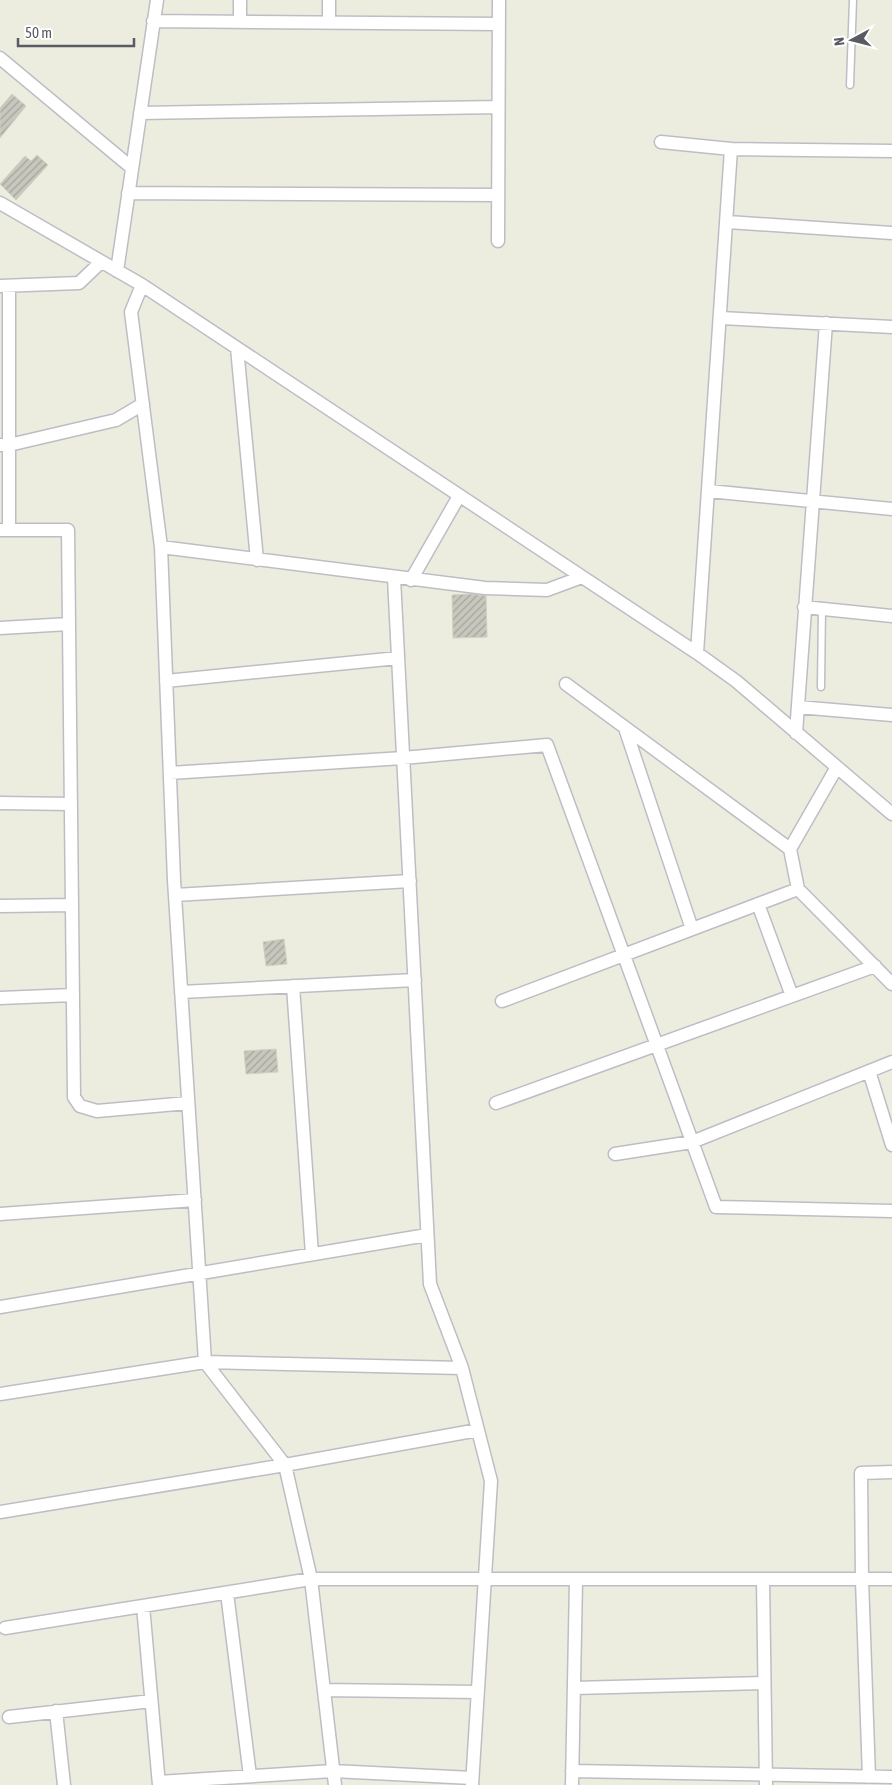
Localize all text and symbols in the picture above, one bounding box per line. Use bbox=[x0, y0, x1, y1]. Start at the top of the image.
scale bar bbox=[18, 15, 134, 47]
north arrow bbox=[827, 15, 877, 65]
text: 50 m bbox=[25, 24, 52, 41]
text: N bbox=[831, 37, 848, 47]

